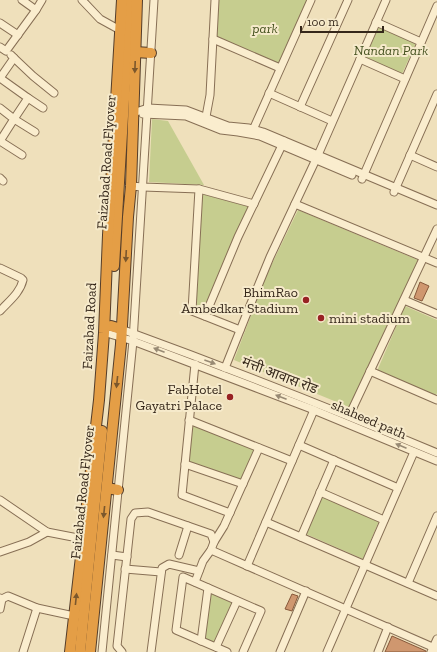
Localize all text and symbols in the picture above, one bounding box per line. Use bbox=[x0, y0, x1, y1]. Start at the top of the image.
scale bar bbox=[301, 8, 383, 34]
text: 100 m bbox=[307, 15, 339, 29]
park label: park bbox=[251, 20, 278, 37]
park label: Nandan Park bbox=[354, 42, 428, 59]
one-way arrow bbox=[131, 61, 138, 73]
street label: Faizabad Road Flyover bbox=[93, 94, 120, 230]
one-way arrow bbox=[122, 250, 129, 262]
street label: Faizabad Road bbox=[79, 282, 100, 370]
place label: BhimRao Ambedkar Stadium bbox=[181, 284, 298, 317]
marker: BhimRao Ambedkar Stadium bbox=[301, 295, 311, 305]
place label: mini stadium bbox=[329, 310, 410, 327]
marker: mini stadium bbox=[316, 313, 326, 323]
one-way arrow bbox=[153, 347, 165, 353]
street label: मंत्ती आवास रोड bbox=[239, 353, 321, 398]
one-way arrow bbox=[205, 360, 217, 366]
one-way arrow bbox=[114, 376, 120, 388]
place label: FabHotel Gayatri Palace bbox=[136, 381, 222, 414]
marker: FabHotel Gayatri Palace bbox=[225, 392, 235, 402]
one-way arrow bbox=[274, 394, 286, 400]
street label: shaheed path bbox=[329, 396, 409, 443]
street label: Faizabad Road Flyover bbox=[67, 424, 98, 560]
one-way arrow bbox=[395, 443, 407, 450]
one-way arrow bbox=[101, 506, 108, 518]
one-way arrow bbox=[73, 593, 79, 605]

